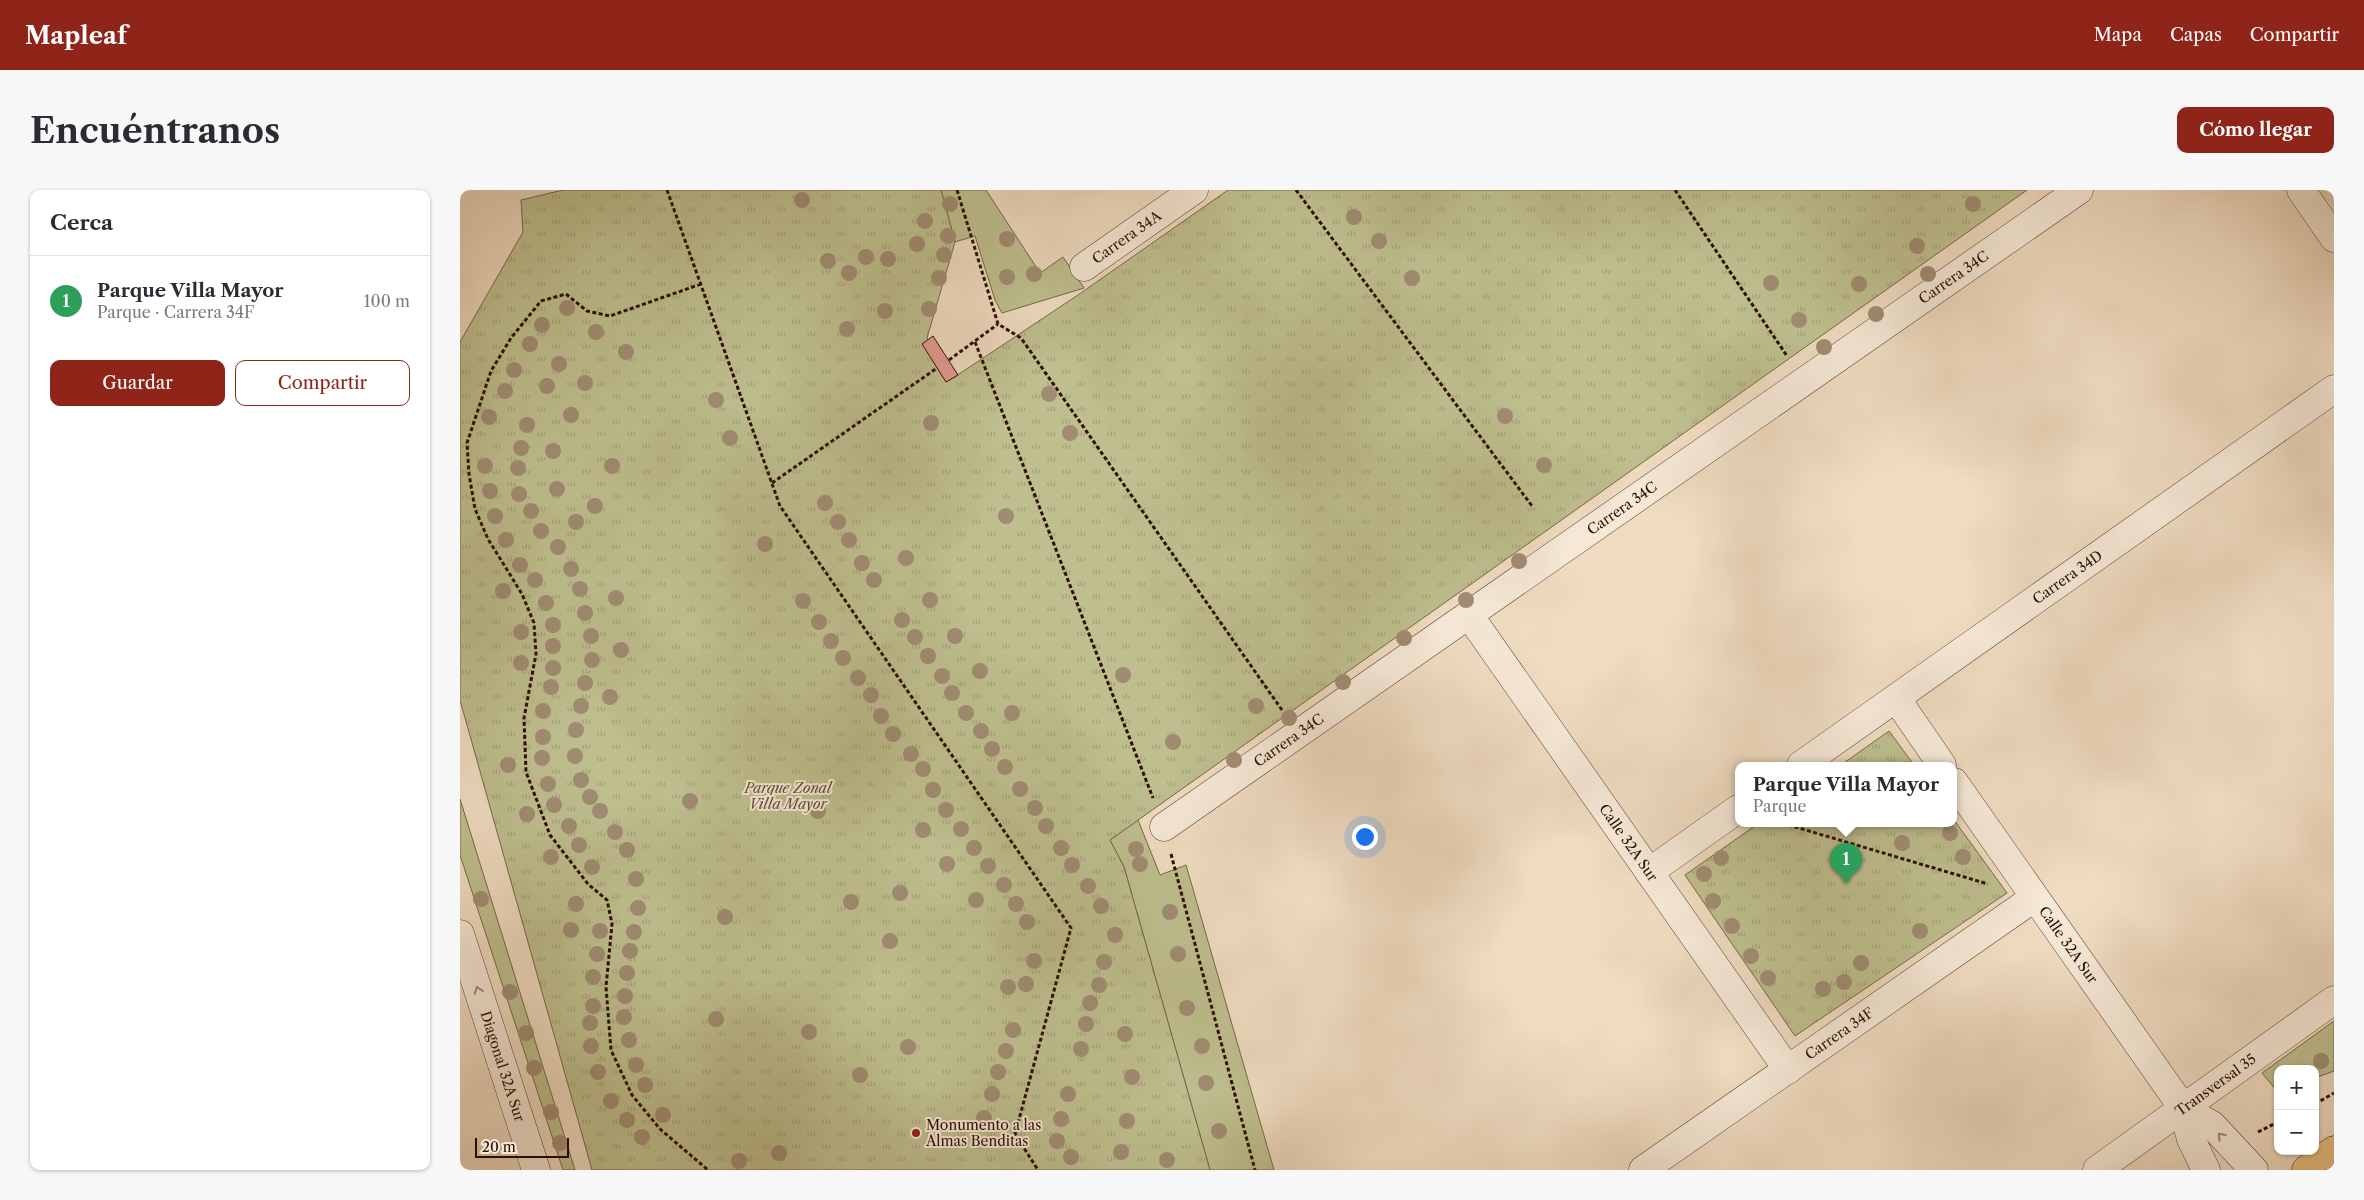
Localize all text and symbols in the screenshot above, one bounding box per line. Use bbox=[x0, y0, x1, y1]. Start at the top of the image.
text: Mapleaf bbox=[25, 21, 127, 50]
text: Mapa bbox=[2094, 24, 2142, 46]
text: Capas bbox=[2170, 24, 2222, 46]
text: Compartir bbox=[2250, 24, 2339, 46]
button: Cómo llegar bbox=[2177, 107, 2334, 153]
text: Encuéntranos bbox=[30, 109, 280, 152]
street label: Carrera 34A bbox=[1088, 206, 1165, 268]
text: Cerca bbox=[50, 210, 113, 235]
street label: Carrera 34C bbox=[1915, 247, 1992, 308]
text: Parque Villa Mayor bbox=[97, 279, 284, 302]
text: 1 bbox=[62, 291, 70, 311]
text: 100 m bbox=[364, 291, 410, 311]
text: Parque · Carrera 34F bbox=[97, 302, 254, 322]
button: Guardar bbox=[50, 360, 225, 406]
button: Compartir bbox=[235, 360, 410, 406]
street label: Carrera 34C bbox=[1584, 478, 1660, 539]
street label: Carrera 34D bbox=[2029, 546, 2106, 608]
street label: Carrera 34C bbox=[1250, 710, 1327, 771]
popup bbox=[1735, 762, 1957, 827]
text: Parque Villa Mayor bbox=[1753, 773, 1939, 796]
park label: Parque Zonal Villa Mayor bbox=[744, 779, 833, 813]
text: Parque bbox=[1753, 796, 1806, 816]
street label: Calle 32A Sur bbox=[1595, 800, 1662, 885]
your location bbox=[1352, 824, 1378, 850]
pin: 1 bbox=[1830, 843, 1862, 884]
street label: Calle 32A Sur bbox=[2035, 903, 2102, 987]
one-way arrow bbox=[474, 987, 484, 995]
street label: Carrera 34F bbox=[1801, 1003, 1877, 1064]
street label: Diagonal 32A Sur bbox=[476, 1009, 529, 1124]
street label: Transversal 35 bbox=[2172, 1050, 2260, 1120]
map controls bbox=[2274, 1065, 2319, 1155]
button: + bbox=[2274, 1065, 2319, 1110]
button: − bbox=[2274, 1110, 2319, 1155]
place label: Monumento a las Almas Benditas bbox=[925, 1116, 1041, 1150]
marker: Monumento a las Almas Benditas bbox=[910, 1127, 922, 1139]
one-way arrow bbox=[2218, 1132, 2227, 1141]
scale bar bbox=[475, 1135, 569, 1158]
text: 20 m bbox=[482, 1138, 516, 1156]

